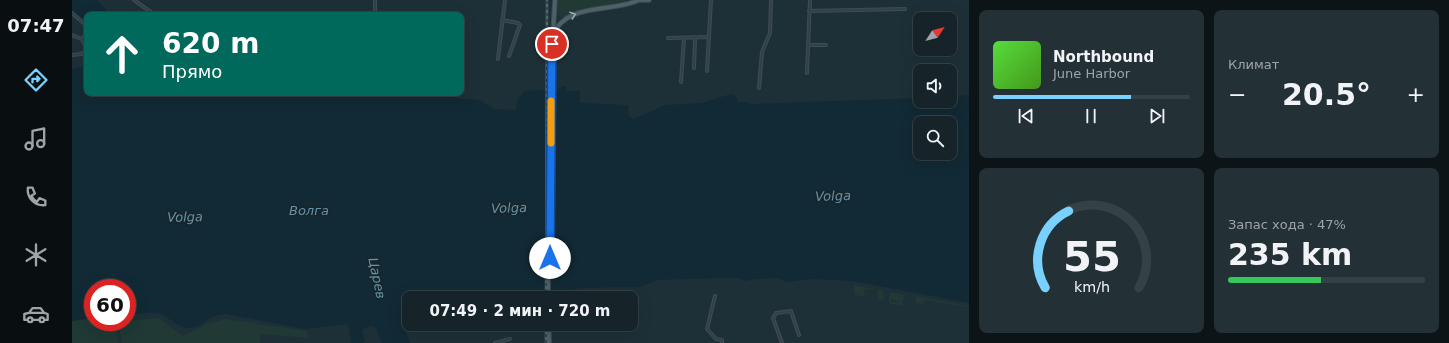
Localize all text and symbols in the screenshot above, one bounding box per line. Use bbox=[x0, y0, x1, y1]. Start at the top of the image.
one-way arrow bbox=[570, 11, 577, 20]
north arrow bbox=[913, 12, 957, 56]
map controls bbox=[913, 12, 957, 160]
text: 07:47 bbox=[7, 15, 65, 36]
text: 620 m bbox=[162, 27, 259, 60]
pin bbox=[535, 27, 569, 61]
icon: ahead bbox=[96, 28, 148, 80]
icon: arrive bbox=[541, 33, 563, 55]
text: Northbound bbox=[1053, 48, 1154, 66]
text: Климат bbox=[1228, 57, 1279, 72]
text: Прямо bbox=[162, 61, 222, 82]
button: sound bbox=[913, 64, 957, 108]
icon: directions bbox=[22, 66, 50, 94]
text: June Harbor bbox=[1053, 66, 1130, 81]
text: 20.5° bbox=[1282, 77, 1371, 112]
text: − bbox=[1228, 82, 1246, 107]
text: + bbox=[1407, 82, 1425, 107]
icon: previous bbox=[1015, 105, 1037, 127]
icon: pause bbox=[1080, 105, 1102, 127]
icon: next bbox=[1146, 105, 1168, 127]
button: search bbox=[913, 116, 957, 160]
icon: music bbox=[22, 125, 50, 153]
icon: phone bbox=[22, 183, 50, 211]
water label: Volga bbox=[815, 188, 851, 204]
water label: Volga bbox=[491, 200, 527, 216]
water label: Волга bbox=[289, 203, 329, 218]
water label: Volga bbox=[167, 209, 203, 225]
text: Запас хода · 47% bbox=[1228, 217, 1346, 232]
text: 55 bbox=[1063, 232, 1120, 281]
position arrow bbox=[529, 237, 571, 279]
text: 235 km bbox=[1228, 237, 1352, 272]
icon: climate bbox=[22, 241, 50, 269]
water label: Царев bbox=[365, 256, 389, 300]
speed limit sign: 60 bbox=[84, 279, 136, 331]
text: km/h bbox=[1073, 279, 1110, 295]
icon: car bbox=[22, 300, 50, 328]
text: 07:49 · 2 мин · 720 m bbox=[430, 302, 611, 320]

